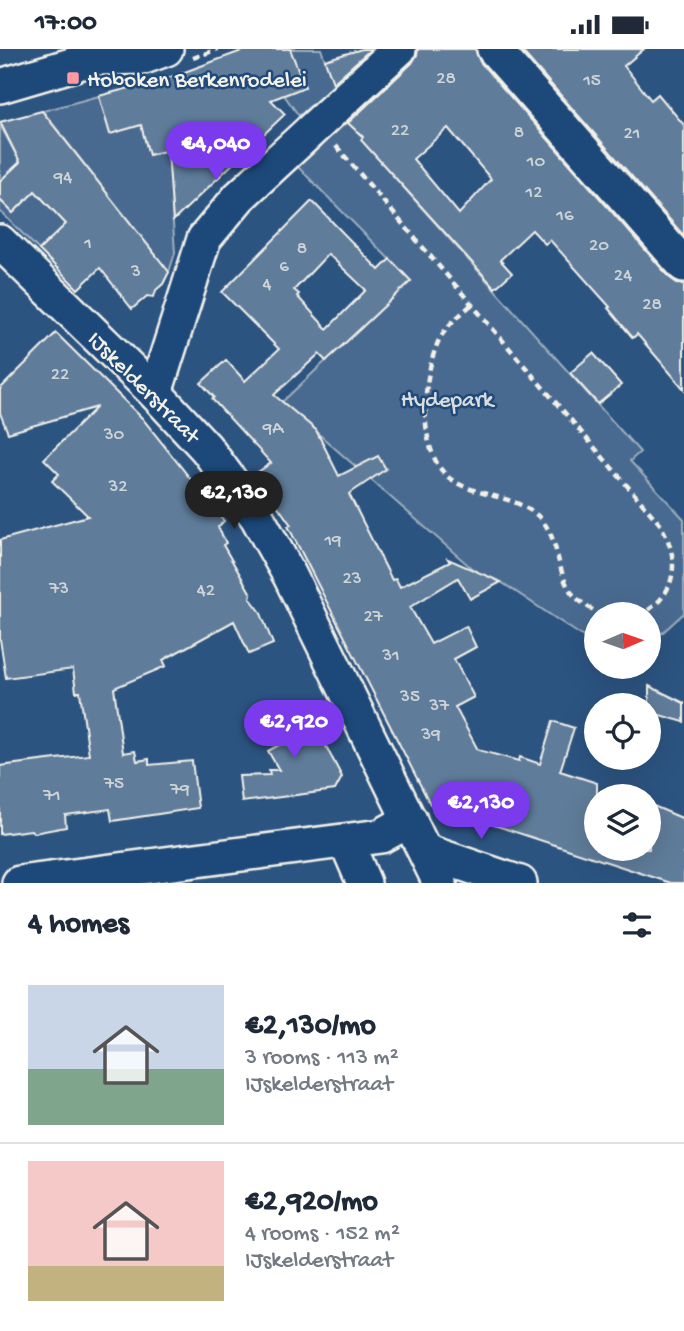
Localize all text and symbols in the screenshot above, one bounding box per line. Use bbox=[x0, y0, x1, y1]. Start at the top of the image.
text: 17:00 bbox=[35, 9, 97, 40]
place label: Hoboken Berkenrodelei bbox=[87, 68, 307, 95]
house number: 28 bbox=[436, 68, 456, 91]
marker: Hoboken Berkenrodelei bbox=[65, 70, 81, 86]
house number: 15 bbox=[582, 70, 601, 93]
house number: 22 bbox=[391, 120, 409, 143]
house number: 8 bbox=[514, 122, 524, 145]
pin: €4,040 bbox=[159, 123, 273, 182]
house number: 21 bbox=[624, 123, 641, 146]
text: €4,040 bbox=[182, 131, 250, 158]
house number: 10 bbox=[526, 151, 545, 174]
house number: 94 bbox=[53, 167, 72, 190]
house number: 12 bbox=[525, 182, 543, 205]
house number: 16 bbox=[555, 205, 574, 228]
house number: 1 bbox=[83, 233, 92, 256]
house number: 20 bbox=[589, 235, 609, 258]
house number: 8 bbox=[297, 238, 307, 261]
house number: 6 bbox=[279, 256, 289, 279]
house number: 3 bbox=[130, 261, 141, 284]
house number: 24 bbox=[614, 265, 632, 288]
house number: 4 bbox=[263, 274, 272, 297]
house number: 28 bbox=[642, 294, 662, 317]
street label: IJskelderstraat bbox=[81, 327, 205, 451]
house number: 22 bbox=[51, 364, 69, 387]
park label: Hydepark bbox=[401, 388, 496, 415]
house number: 9A bbox=[262, 418, 285, 441]
house number: 30 bbox=[103, 424, 125, 447]
pin: €2,130 bbox=[177, 471, 291, 531]
house number: 32 bbox=[107, 476, 128, 499]
text: €2,130 bbox=[201, 480, 267, 507]
house number: 19 bbox=[323, 530, 342, 553]
house number: 23 bbox=[342, 568, 362, 591]
house number: 73 bbox=[48, 578, 69, 601]
house number: 42 bbox=[197, 580, 215, 603]
north arrow bbox=[584, 602, 662, 679]
map controls bbox=[584, 602, 661, 861]
house number: 27 bbox=[363, 606, 384, 629]
house number: 31 bbox=[381, 645, 400, 668]
house number: 35 bbox=[399, 686, 420, 709]
button: locate bbox=[584, 693, 661, 770]
house number: 37 bbox=[428, 695, 450, 718]
pin: €2,920 bbox=[237, 701, 351, 760]
text: €2,920 bbox=[260, 709, 328, 736]
house number: 39 bbox=[420, 724, 441, 747]
house number: 75 bbox=[103, 773, 124, 796]
house number: 79 bbox=[169, 779, 190, 802]
pin: €2,130 bbox=[424, 781, 538, 841]
button: layers bbox=[584, 784, 661, 861]
house number: 71 bbox=[42, 785, 61, 808]
text: €2,130 bbox=[448, 790, 514, 817]
icon: filters bbox=[618, 906, 656, 944]
text: 4 homes bbox=[28, 908, 129, 943]
text: €2,130/mo bbox=[245, 1010, 376, 1045]
icon: home bbox=[84, 1013, 168, 1097]
text: 3 rooms · 113 m² bbox=[245, 1045, 399, 1072]
text: IJskelderstraat bbox=[245, 1072, 393, 1099]
text: €2,920/mo bbox=[245, 1186, 378, 1221]
icon: home bbox=[84, 1189, 168, 1273]
text: 4 rooms · 152 m² bbox=[245, 1221, 400, 1248]
text: IJskelderstraat bbox=[245, 1248, 393, 1275]

